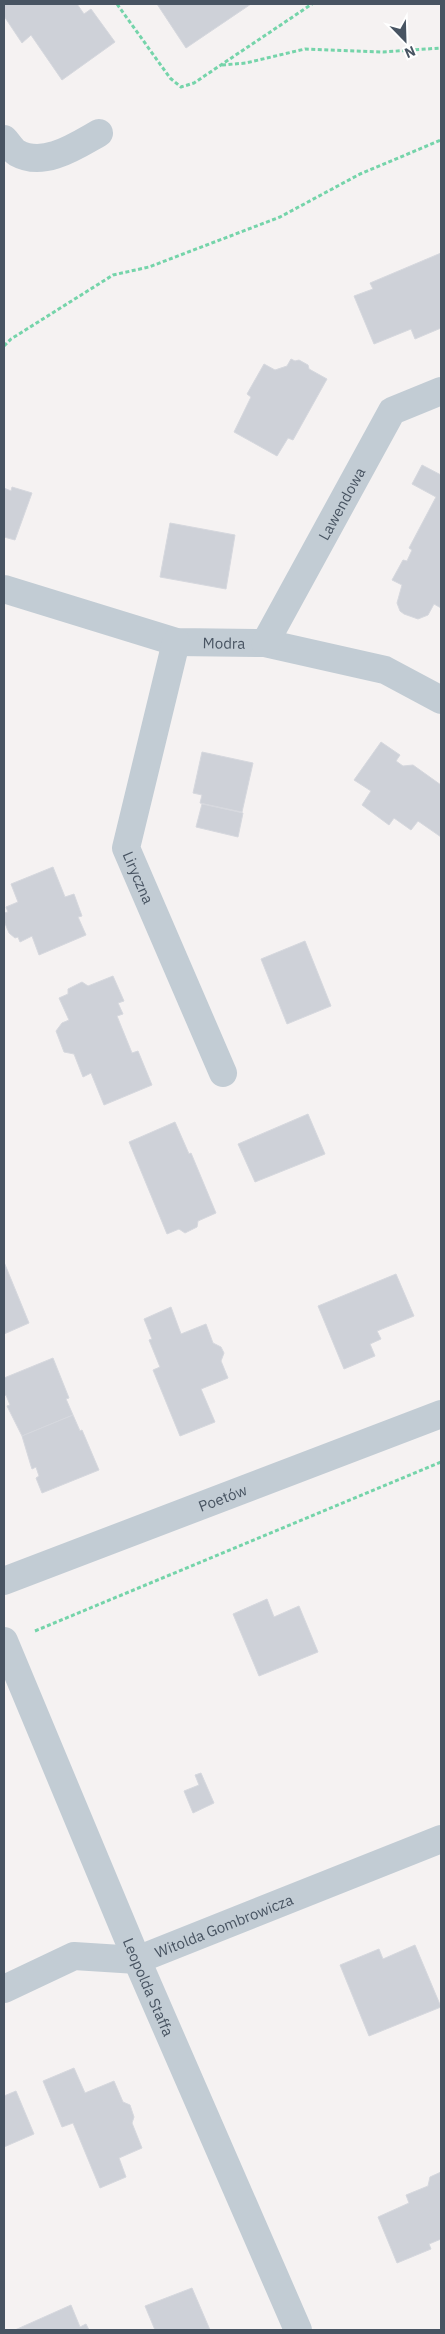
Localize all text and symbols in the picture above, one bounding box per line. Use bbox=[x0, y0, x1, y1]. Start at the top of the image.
north arrow bbox=[380, 15, 430, 65]
text: N bbox=[402, 42, 418, 62]
street label: Lawendowa bbox=[314, 464, 369, 543]
street label: Modra bbox=[203, 633, 246, 652]
street label: Liryczna bbox=[119, 848, 158, 907]
street label: Poetów bbox=[196, 1479, 250, 1515]
street label: Witolda Gombrowicza bbox=[152, 1889, 296, 1962]
street label: Leopolda Staffa bbox=[119, 1935, 178, 2039]

